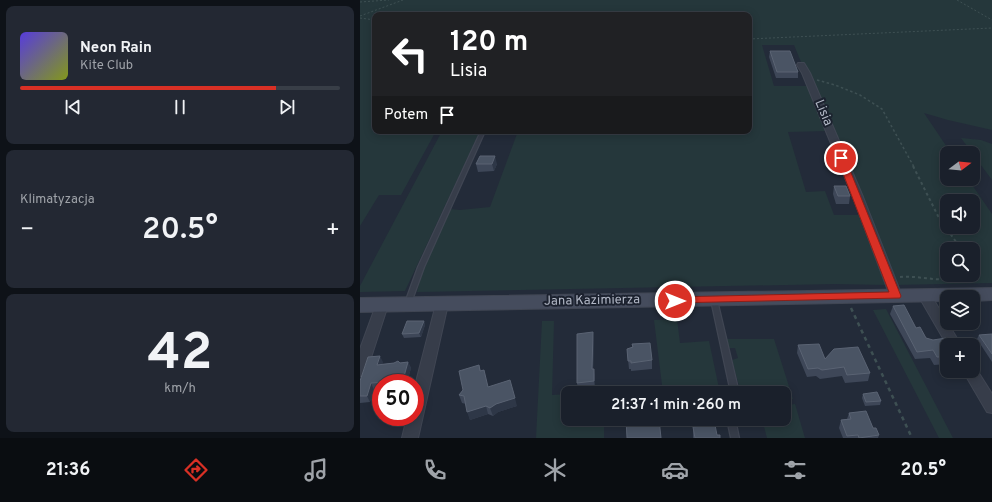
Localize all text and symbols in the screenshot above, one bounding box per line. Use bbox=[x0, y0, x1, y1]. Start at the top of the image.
text: 120 m bbox=[450, 25, 528, 61]
icon: left bbox=[384, 28, 436, 80]
text: Neon Rain bbox=[80, 39, 152, 58]
text: Kite Club bbox=[80, 58, 133, 74]
text: Lisia bbox=[450, 60, 487, 83]
icon: previous bbox=[62, 96, 84, 118]
icon: pause bbox=[169, 96, 191, 118]
icon: next bbox=[276, 96, 298, 118]
street label: Lisia bbox=[810, 98, 836, 128]
icon: arrive bbox=[436, 104, 458, 126]
text: Potem bbox=[384, 106, 428, 125]
pin bbox=[824, 141, 858, 175]
north arrow bbox=[940, 146, 980, 186]
map controls bbox=[940, 146, 980, 378]
icon: arrive bbox=[830, 147, 852, 169]
text: Klimatyzacja bbox=[20, 192, 95, 208]
button: sound bbox=[940, 194, 980, 234]
text: 20.5° bbox=[142, 212, 218, 249]
text: − bbox=[20, 217, 34, 244]
text: + bbox=[326, 217, 340, 244]
button: search bbox=[940, 242, 980, 282]
position arrow bbox=[654, 280, 696, 322]
button: layers bbox=[940, 290, 980, 330]
street label: Jana Kazimierza bbox=[544, 292, 640, 310]
text: 42 bbox=[147, 322, 213, 388]
button: + bbox=[940, 338, 980, 378]
speed limit sign: 50 bbox=[372, 374, 424, 426]
text: km/h bbox=[164, 381, 196, 397]
text: 21:37 · 1 min · 260 m bbox=[611, 396, 741, 415]
icon: directions bbox=[182, 456, 210, 484]
icon: music bbox=[302, 456, 330, 484]
icon: phone bbox=[421, 456, 449, 484]
icon: climate bbox=[541, 456, 569, 484]
icon: car bbox=[661, 456, 689, 484]
icon: filters bbox=[781, 456, 809, 484]
text: 21:36 bbox=[46, 459, 90, 482]
text: 20.5° bbox=[900, 459, 946, 482]

